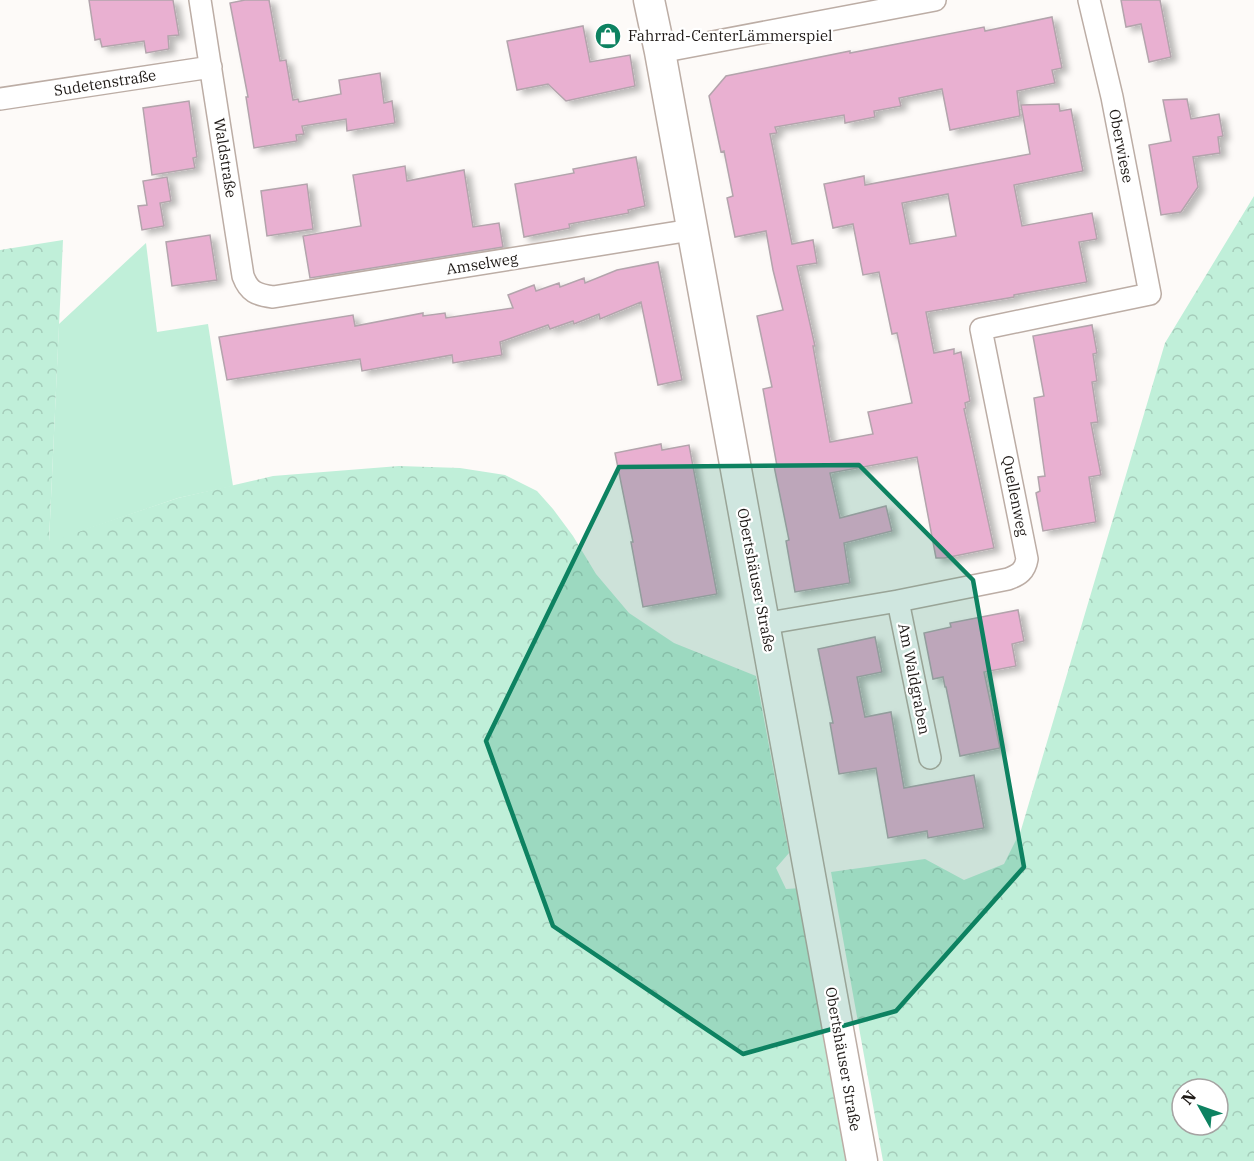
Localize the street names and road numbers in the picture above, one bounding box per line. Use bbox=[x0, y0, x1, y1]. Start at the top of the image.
street label: Sudetenstraße bbox=[52, 65, 157, 100]
street label: Oberwiese bbox=[1105, 107, 1138, 184]
street label: Waldstraße bbox=[210, 117, 241, 199]
street label: Amselweg bbox=[445, 248, 519, 279]
street label: Quellenweg bbox=[998, 454, 1033, 538]
street label: Obertshäuser Straße bbox=[733, 506, 780, 653]
street label: Am Waldgraben bbox=[894, 622, 935, 737]
street label: Obertshäuser Straße bbox=[821, 985, 866, 1133]

